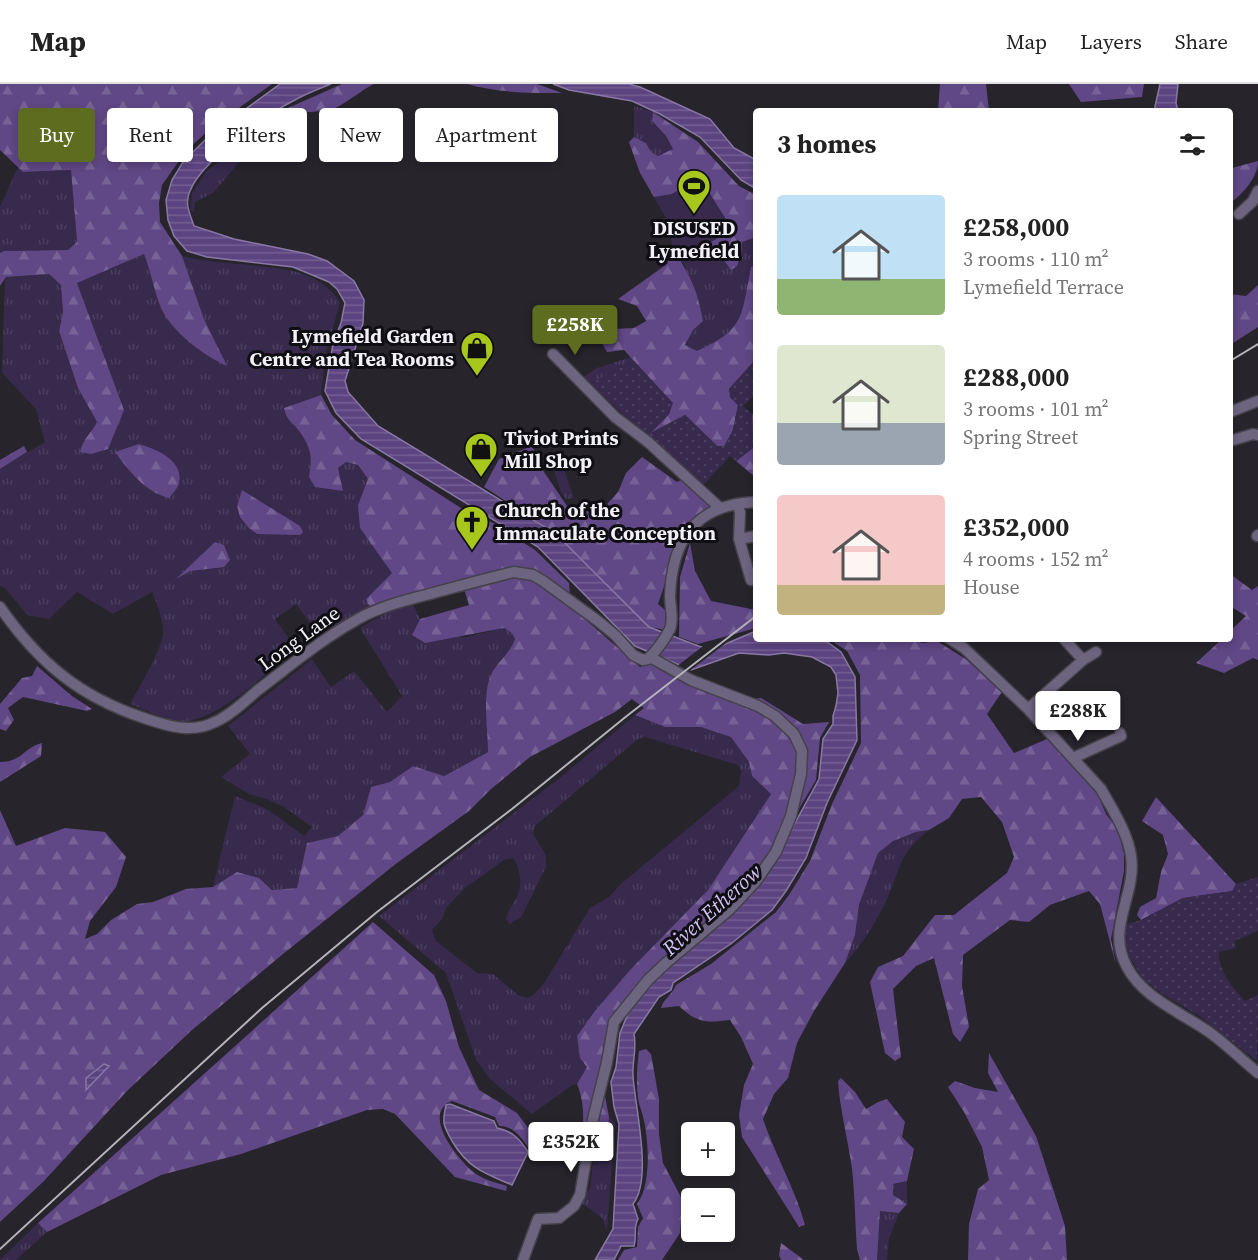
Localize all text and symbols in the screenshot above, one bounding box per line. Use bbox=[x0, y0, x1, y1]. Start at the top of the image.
text: Map bbox=[30, 22, 86, 60]
text: Map bbox=[1006, 27, 1047, 56]
text: Layers bbox=[1080, 27, 1142, 56]
text: Share bbox=[1175, 27, 1228, 56]
chip: Buy bbox=[18, 108, 95, 162]
chip: Rent bbox=[107, 108, 193, 162]
chip: Filters bbox=[205, 108, 307, 162]
chip: New bbox=[319, 108, 403, 162]
chip: Apartment bbox=[415, 108, 558, 162]
text: 3 homes bbox=[777, 126, 876, 162]
icon: filters bbox=[1176, 128, 1209, 161]
sports icon: DISUSED Lymefield bbox=[676, 168, 712, 215]
text: £258,000 bbox=[963, 209, 1069, 245]
place label: DISUSED Lymefield bbox=[649, 214, 740, 265]
icon: home bbox=[825, 219, 897, 291]
text: 3 rooms · 110 m² bbox=[963, 245, 1109, 273]
text: Lymefield Terrace bbox=[963, 273, 1124, 301]
pin: £258K bbox=[533, 305, 617, 356]
text: £258K bbox=[546, 310, 604, 338]
place label: Lymefield Garden Centre and Tea Rooms bbox=[249, 322, 454, 373]
shop icon: Lymefield Garden Centre and Tea Rooms bbox=[459, 330, 495, 377]
text: £288,000 bbox=[963, 359, 1069, 395]
icon: home bbox=[825, 369, 897, 441]
text: 3 rooms · 101 m² bbox=[963, 395, 1109, 423]
text: Spring Street bbox=[963, 423, 1078, 451]
place label: Tiviot Prints Mill Shop bbox=[504, 424, 619, 475]
shop icon: Tiviot Prints Mill Shop bbox=[463, 431, 499, 478]
place label: Church of the Immaculate Conception bbox=[495, 496, 716, 547]
church icon: Church of the Immaculate Conception bbox=[454, 504, 490, 551]
text: £352,000 bbox=[963, 509, 1069, 545]
icon: home bbox=[825, 519, 897, 591]
text: 4 rooms · 152 m² bbox=[963, 545, 1109, 573]
text: House bbox=[963, 573, 1020, 601]
street label: Long Lane bbox=[253, 599, 345, 677]
pin: £288K bbox=[1036, 691, 1120, 742]
text: £288K bbox=[1049, 696, 1107, 724]
water label: River Etherow bbox=[655, 857, 768, 963]
pin: £352K bbox=[529, 1122, 613, 1173]
map controls bbox=[681, 1122, 735, 1242]
button: + bbox=[681, 1122, 735, 1176]
text: £352K bbox=[542, 1127, 600, 1155]
button: − bbox=[681, 1188, 735, 1242]

